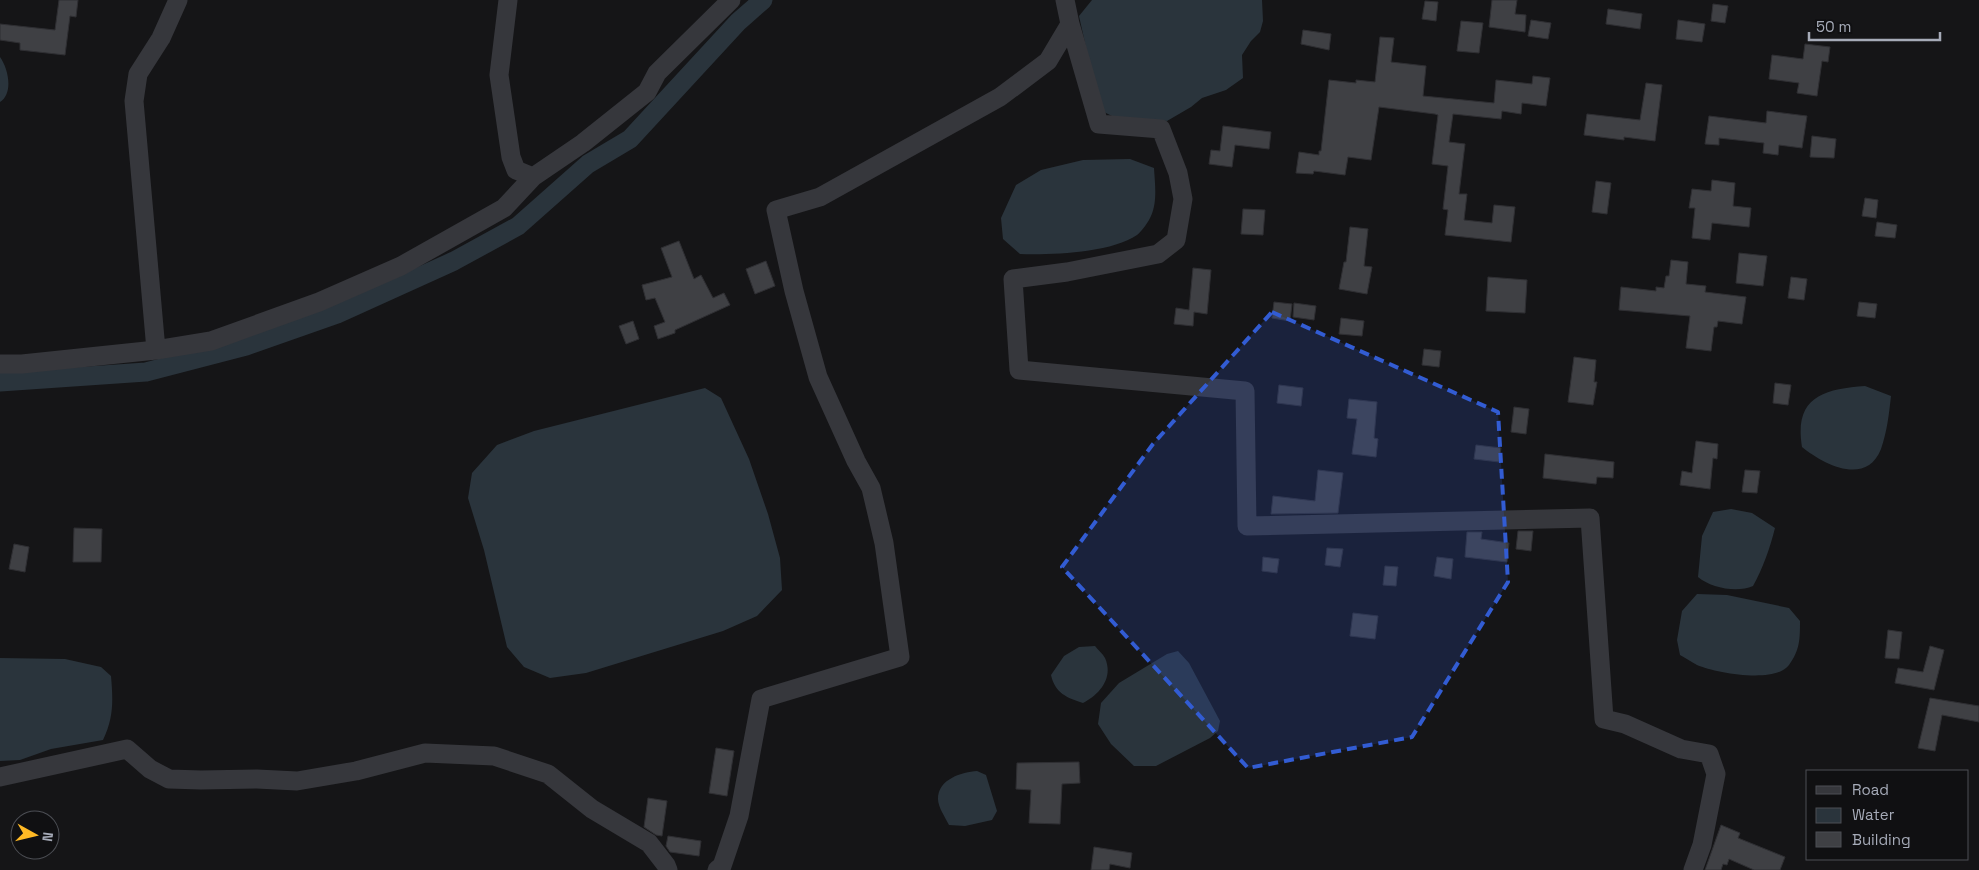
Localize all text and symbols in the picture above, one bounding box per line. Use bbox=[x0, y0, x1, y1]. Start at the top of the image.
scale bar bbox=[1809, 10, 1940, 42]
text: 50 m bbox=[1816, 17, 1851, 36]
legend bbox=[1806, 770, 1969, 860]
text: Road bbox=[1852, 780, 1889, 799]
text: Water bbox=[1852, 805, 1895, 824]
north arrow bbox=[10, 810, 60, 860]
text: Building bbox=[1852, 830, 1911, 849]
text: N bbox=[38, 831, 57, 843]

